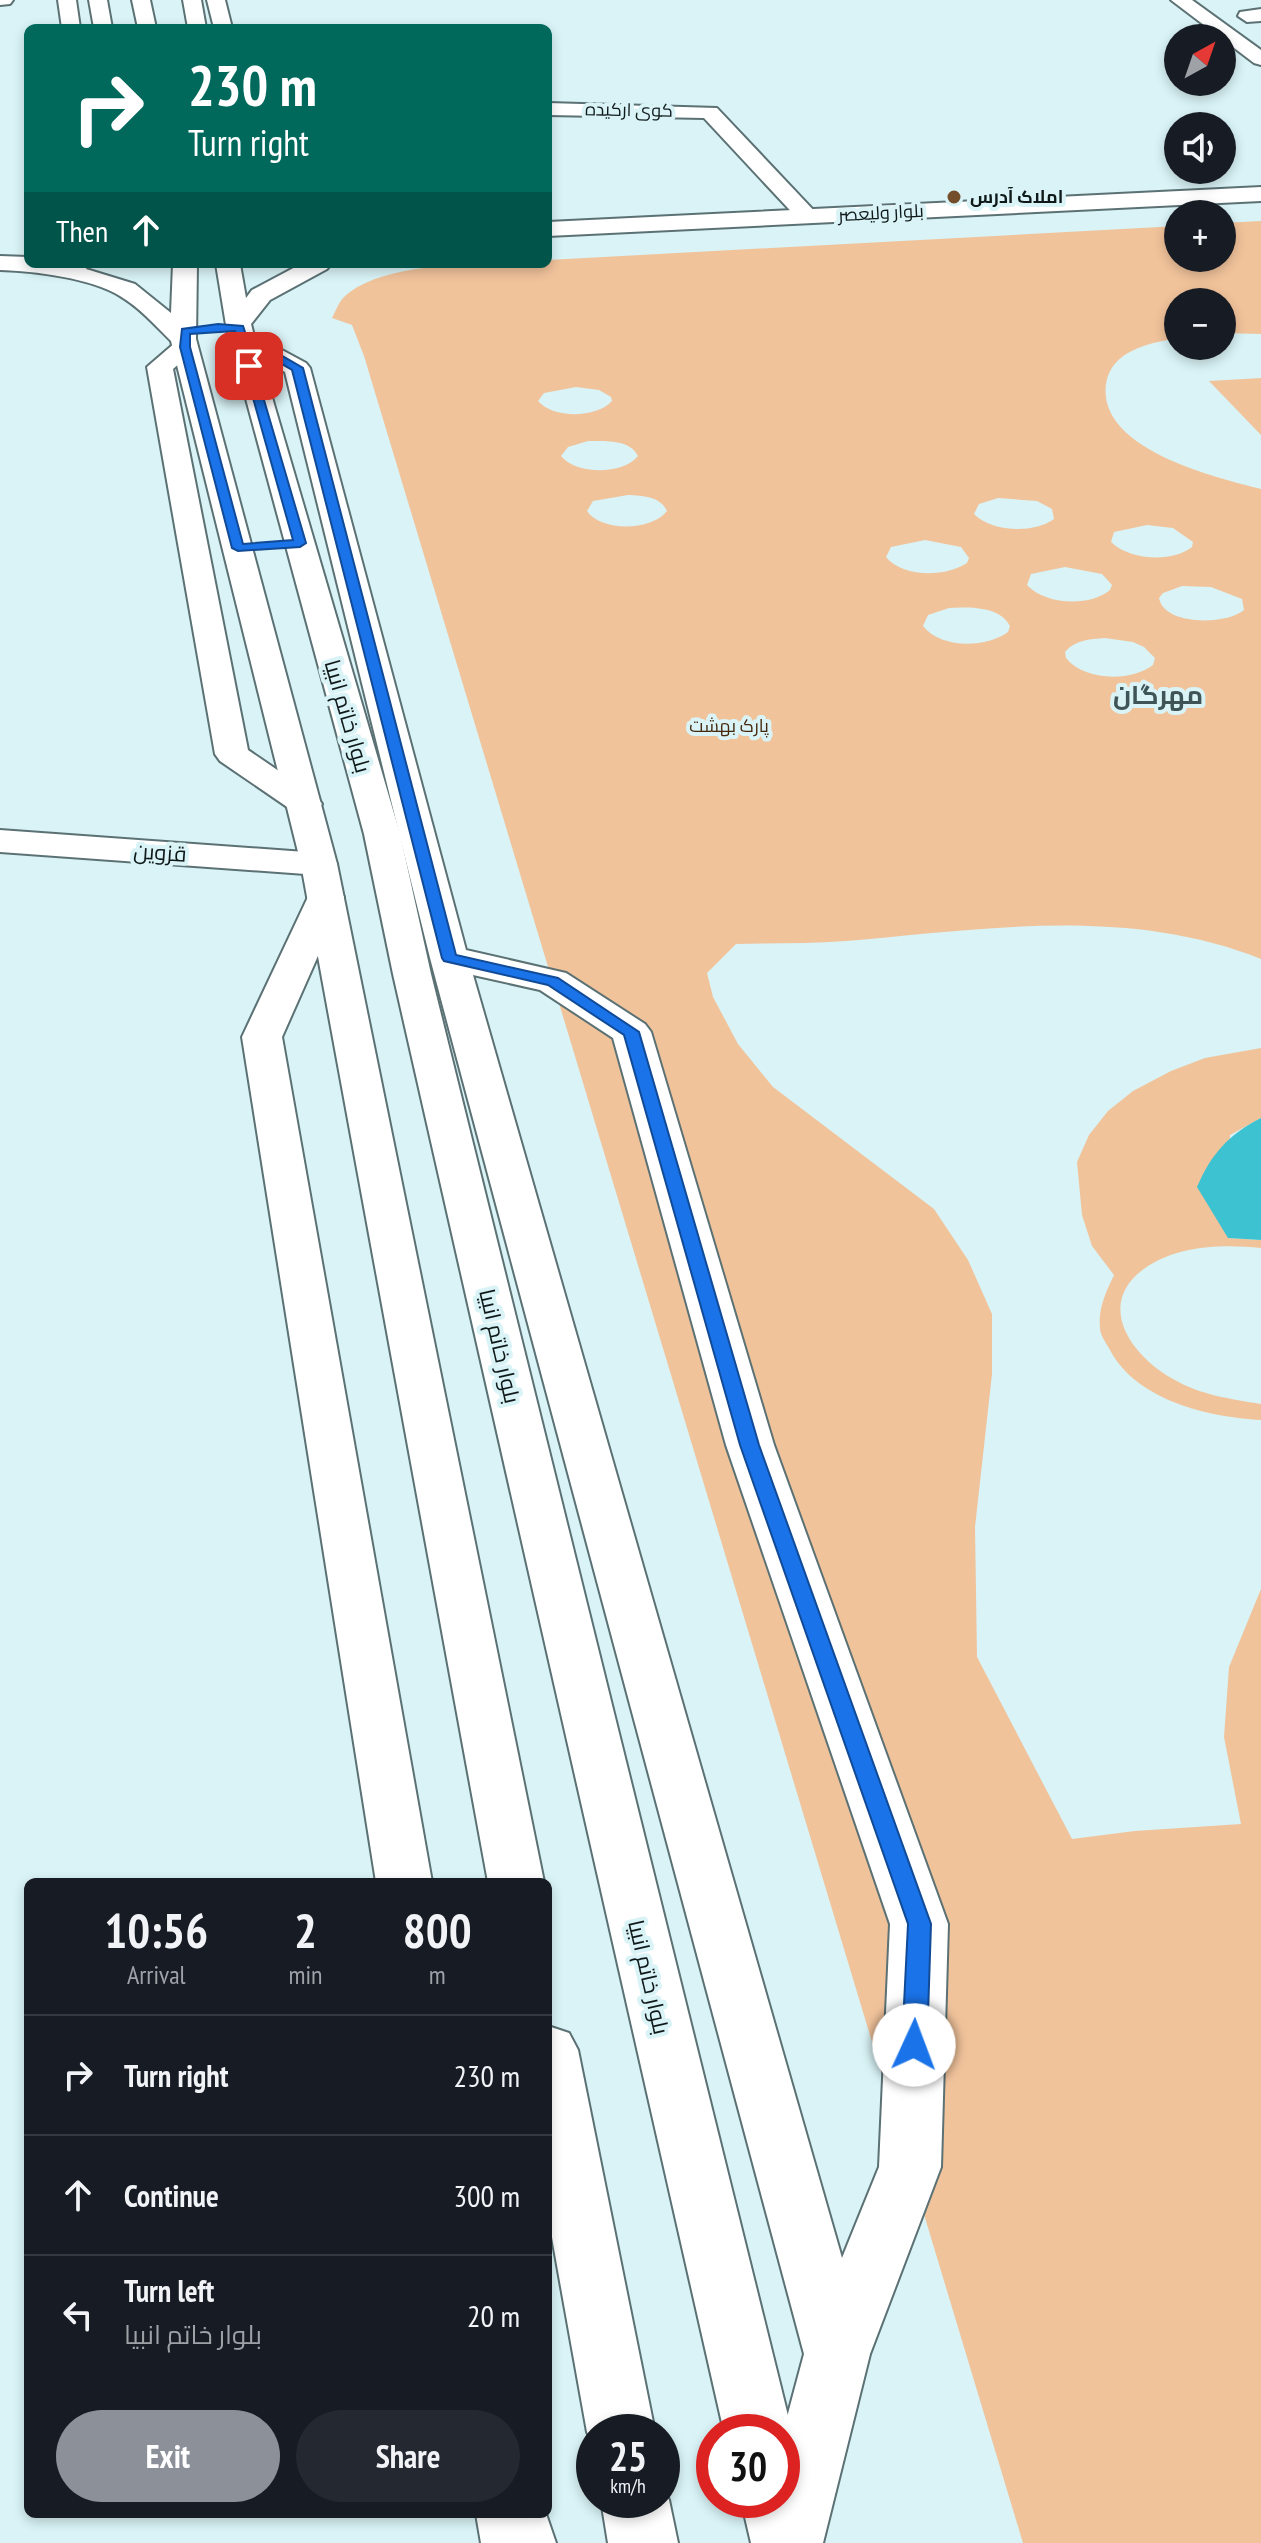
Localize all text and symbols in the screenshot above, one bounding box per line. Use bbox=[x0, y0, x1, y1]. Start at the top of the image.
north arrow bbox=[1164, 24, 1236, 96]
map controls bbox=[1164, 24, 1236, 360]
text: 230 m bbox=[188, 49, 317, 121]
icon: right bbox=[56, 56, 160, 160]
street label: کوی ارکیده bbox=[585, 97, 673, 122]
button: sound bbox=[1164, 112, 1236, 184]
text: Turn right bbox=[188, 119, 309, 166]
place label: املاک آدرس bbox=[970, 185, 1063, 208]
marker: املاک آدرس bbox=[945, 188, 963, 206]
street label: بلوار ولیعصر bbox=[837, 199, 924, 226]
button: + bbox=[1164, 200, 1236, 272]
icon: ahead bbox=[124, 208, 168, 252]
text: Then bbox=[56, 211, 108, 250]
button: − bbox=[1164, 288, 1236, 360]
pin bbox=[215, 332, 283, 400]
icon: arrive bbox=[227, 344, 271, 388]
street label: بلوار خاتم انبیا bbox=[317, 656, 378, 776]
district label: مهرگان bbox=[1113, 678, 1203, 711]
park label: پارک بهشت bbox=[689, 714, 769, 738]
street label: قزوین bbox=[132, 836, 188, 868]
street label: بلوار خاتم انبیا bbox=[471, 1286, 527, 1406]
text: 10:56 bbox=[104, 1899, 208, 1961]
text: 2 bbox=[294, 1899, 317, 1961]
text: 800 bbox=[403, 1899, 472, 1961]
street label: بلوار خاتم انبیا bbox=[620, 1917, 676, 2037]
text: Arrival bbox=[127, 1958, 186, 1991]
text: min bbox=[288, 1958, 322, 1991]
text: m bbox=[429, 1958, 446, 1991]
position arrow bbox=[872, 2003, 956, 2087]
icon: right bbox=[56, 2053, 100, 2097]
text: Turn right bbox=[124, 2056, 228, 2095]
text: 230 m bbox=[454, 2056, 520, 2095]
icon: ahead bbox=[56, 2173, 100, 2217]
text: Continue bbox=[124, 2176, 219, 2215]
text: 300 m bbox=[454, 2176, 520, 2215]
text: Turn left bbox=[124, 2271, 214, 2310]
icon: left bbox=[56, 2293, 100, 2337]
text: 20 m bbox=[467, 2296, 520, 2335]
text: بلوار خاتم انبیا bbox=[124, 2318, 262, 2351]
button: Exit bbox=[56, 2410, 280, 2502]
button: Share bbox=[296, 2410, 520, 2502]
speed limit sign: 30 bbox=[696, 2414, 800, 2518]
text: 25 bbox=[609, 2430, 647, 2482]
text: km/h bbox=[610, 2473, 646, 2499]

